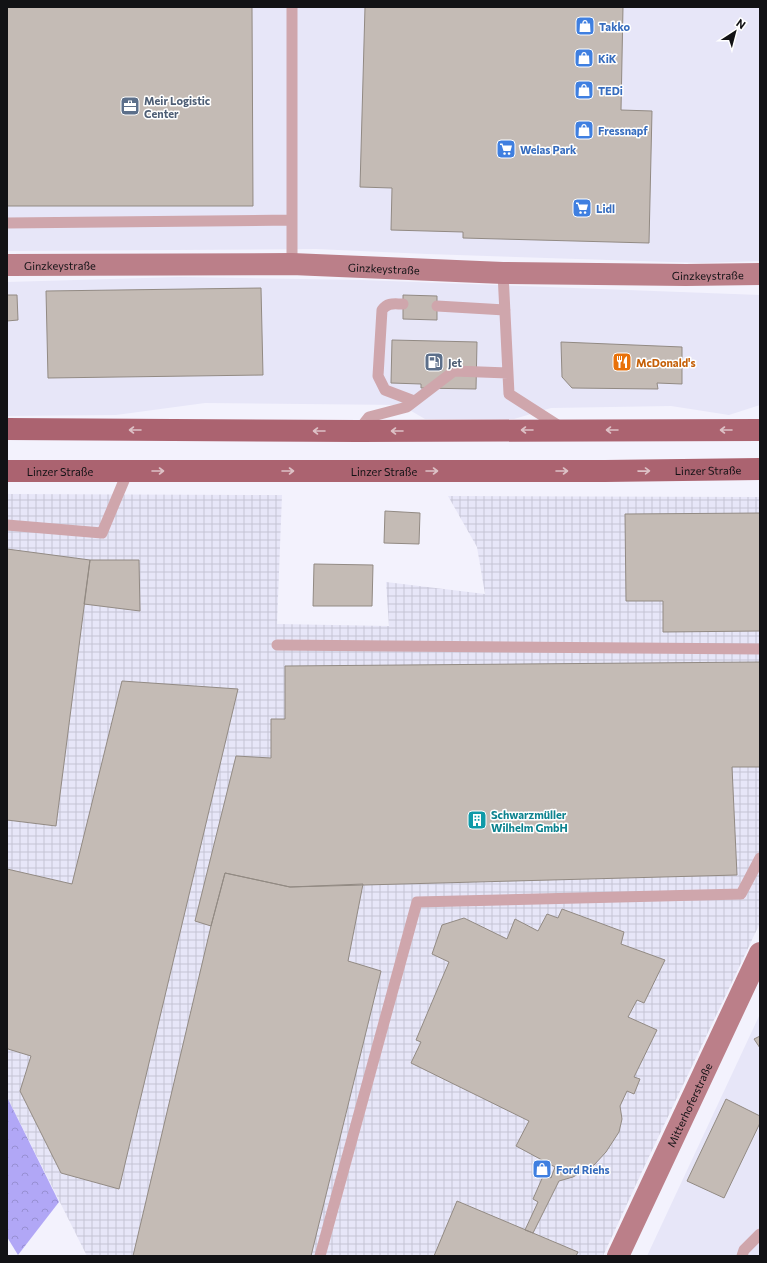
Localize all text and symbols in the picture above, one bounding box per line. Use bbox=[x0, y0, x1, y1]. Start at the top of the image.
north arrow bbox=[715, 12, 755, 52]
shop icon: Takko bbox=[574, 15, 596, 37]
text: N bbox=[734, 16, 748, 31]
place label: Takko bbox=[599, 20, 630, 33]
shop icon: KiK bbox=[573, 47, 595, 69]
place label: KiK bbox=[598, 52, 617, 65]
shop icon: TEDi bbox=[573, 79, 595, 101]
place label: TEDi bbox=[598, 84, 623, 97]
place label: Meir Logistic Center bbox=[144, 94, 210, 120]
office icon: Meir Logistic Center bbox=[119, 95, 141, 117]
shop icon: Fressnapf bbox=[573, 119, 595, 141]
place label: Fressnapf bbox=[598, 124, 648, 137]
supermarket icon: Welas Park bbox=[495, 138, 517, 160]
place label: Welas Park bbox=[520, 143, 577, 156]
supermarket icon: Lidl bbox=[571, 197, 593, 219]
place label: Lidl bbox=[596, 202, 615, 215]
street label: Ginzkeystraße bbox=[24, 258, 96, 271]
street label: Ginzkeystraße bbox=[348, 260, 420, 276]
street label: Ginzkeystraße bbox=[672, 268, 744, 282]
fuel station icon: Jet bbox=[423, 351, 445, 373]
restaurant icon: McDonald's bbox=[611, 351, 633, 373]
place label: Jet bbox=[448, 356, 462, 370]
place label: McDonald's bbox=[636, 356, 696, 369]
one-way arrow bbox=[129, 426, 142, 434]
one-way arrow bbox=[521, 426, 534, 434]
one-way arrow bbox=[606, 426, 619, 434]
one-way arrow bbox=[720, 426, 733, 434]
one-way arrow bbox=[313, 427, 326, 435]
one-way arrow bbox=[391, 427, 404, 435]
street label: Linzer Straße bbox=[675, 463, 742, 477]
street label: Linzer Straße bbox=[27, 465, 94, 478]
street label: Linzer Straße bbox=[351, 465, 418, 478]
one-way arrow bbox=[151, 467, 164, 475]
one-way arrow bbox=[281, 467, 294, 475]
one-way arrow bbox=[425, 467, 438, 475]
one-way arrow bbox=[555, 467, 568, 475]
one-way arrow bbox=[637, 467, 650, 475]
place label: Schwarzmüller Wilhelm GmbH bbox=[491, 808, 568, 834]
building icon: Schwarzmüller Wilhelm GmbH bbox=[466, 809, 488, 831]
street label: Mitterhoferstraße bbox=[664, 1060, 714, 1149]
shop icon: Ford Riehs bbox=[531, 1158, 553, 1180]
place label: Ford Riehs bbox=[556, 1163, 610, 1176]

